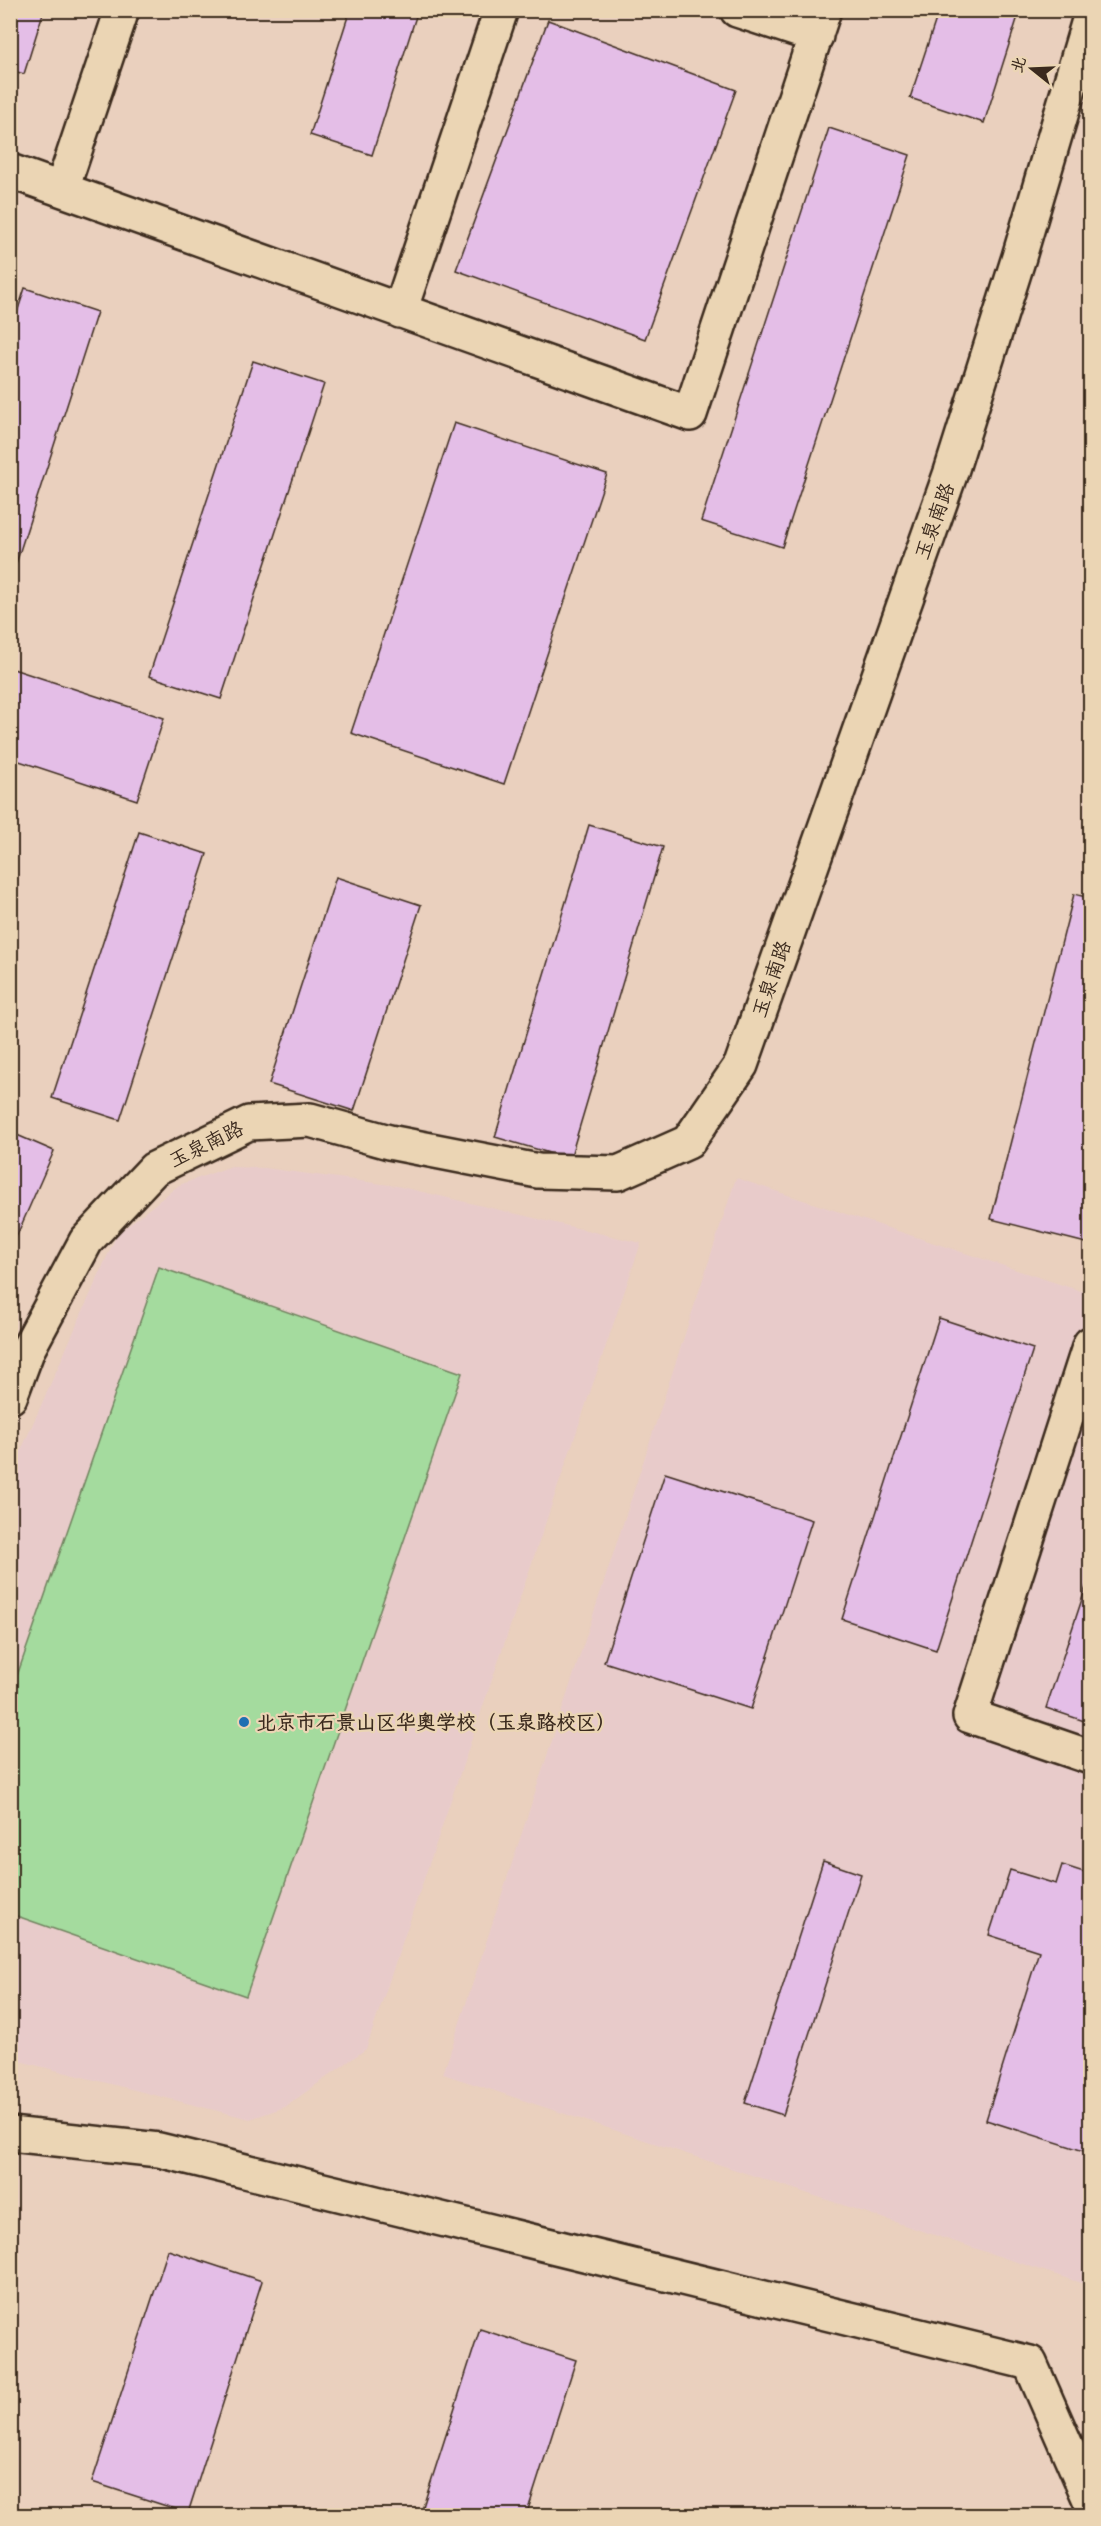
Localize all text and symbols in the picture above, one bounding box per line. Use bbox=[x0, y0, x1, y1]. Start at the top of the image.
north arrow bbox=[1002, 39, 1062, 99]
text: 北 bbox=[1008, 54, 1031, 75]
street label: 玉泉南路 bbox=[910, 479, 960, 563]
street label: 玉泉南路 bbox=[748, 937, 797, 1021]
street label: 玉泉南路 bbox=[165, 1116, 249, 1173]
place label: 北京市石景山区华奥学校（玉泉路校区） bbox=[256, 1711, 616, 1735]
marker: 北京市石景山区华奥学校（玉泉路校区） bbox=[237, 1715, 251, 1729]

